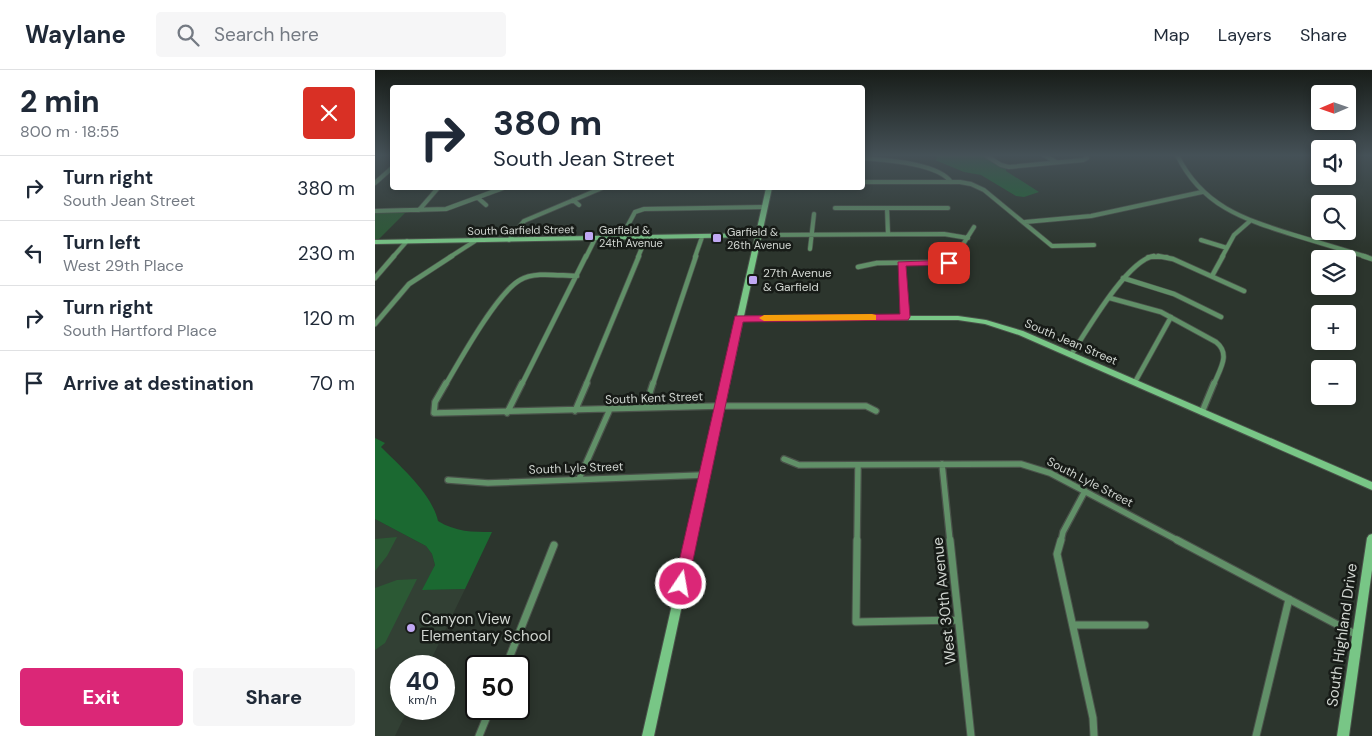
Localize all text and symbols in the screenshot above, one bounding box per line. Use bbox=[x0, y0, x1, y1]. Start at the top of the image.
search box bbox=[156, 12, 506, 57]
text: Waylane bbox=[25, 19, 126, 50]
icon: search bbox=[174, 21, 202, 49]
text: Search here bbox=[214, 22, 319, 47]
text: Map bbox=[1154, 23, 1190, 47]
text: Layers bbox=[1218, 23, 1272, 47]
text: Share bbox=[1300, 23, 1347, 47]
text: 2 min bbox=[20, 82, 100, 121]
north arrow bbox=[1311, 85, 1356, 130]
map controls bbox=[1311, 85, 1356, 405]
button: close bbox=[303, 87, 355, 139]
text: 380 m bbox=[493, 100, 602, 146]
icon: right bbox=[410, 105, 475, 170]
text: 800 m · 18:55 bbox=[20, 121, 119, 142]
button: sound bbox=[1311, 140, 1356, 185]
text: South Jean Street bbox=[493, 144, 675, 173]
text: Turn right bbox=[63, 165, 153, 190]
icon: right bbox=[20, 174, 48, 202]
text: 380 m bbox=[297, 176, 355, 201]
text: South Jean Street bbox=[63, 190, 195, 211]
button: search bbox=[1311, 195, 1356, 240]
street label: South Garfield Street bbox=[467, 222, 575, 238]
place label: Garfield & 24th Avenue bbox=[599, 223, 663, 250]
place label: Garfield & 26th Avenue bbox=[727, 225, 791, 252]
text: Turn left bbox=[63, 230, 141, 255]
marker: Garfield & 24th Avenue bbox=[583, 230, 595, 242]
marker: Garfield & 26th Avenue bbox=[711, 232, 723, 244]
icon: left bbox=[20, 239, 48, 267]
text: 230 m bbox=[298, 241, 355, 266]
pin bbox=[928, 242, 970, 284]
icon: arrive bbox=[935, 249, 963, 277]
button: layers bbox=[1311, 250, 1356, 295]
text: West 29th Place bbox=[63, 255, 184, 276]
place label: 27th Avenue & Garfield bbox=[763, 265, 832, 295]
marker: 27th Avenue & Garfield bbox=[747, 274, 759, 286]
text: Turn right bbox=[63, 295, 153, 320]
icon: right bbox=[20, 304, 48, 332]
button: + bbox=[1311, 305, 1356, 350]
text: 120 m bbox=[303, 306, 355, 331]
street label: South Jean Street bbox=[1022, 315, 1120, 369]
text: South Hartford Place bbox=[63, 320, 217, 341]
button: − bbox=[1311, 360, 1356, 405]
icon: arrive bbox=[20, 369, 48, 397]
text: Arrive at destination bbox=[63, 371, 254, 396]
text: 70 m bbox=[310, 371, 355, 396]
street label: South Kent Street bbox=[605, 388, 704, 408]
street label: South Lyle Street bbox=[1044, 453, 1136, 511]
street label: South Lyle Street bbox=[528, 458, 624, 478]
street label: West 30th Avenue bbox=[927, 536, 961, 666]
position arrow bbox=[654, 557, 706, 609]
street label: South Highland Drive bbox=[1322, 562, 1362, 708]
place label: Canyon View Elementary School bbox=[421, 609, 551, 646]
marker: Canyon View Elementary School bbox=[405, 622, 417, 634]
speed limit sign: 50 bbox=[465, 655, 530, 720]
text: 40 bbox=[406, 665, 439, 698]
button: Exit bbox=[20, 668, 183, 726]
button: Share bbox=[193, 668, 355, 726]
text: km/h bbox=[408, 692, 437, 708]

